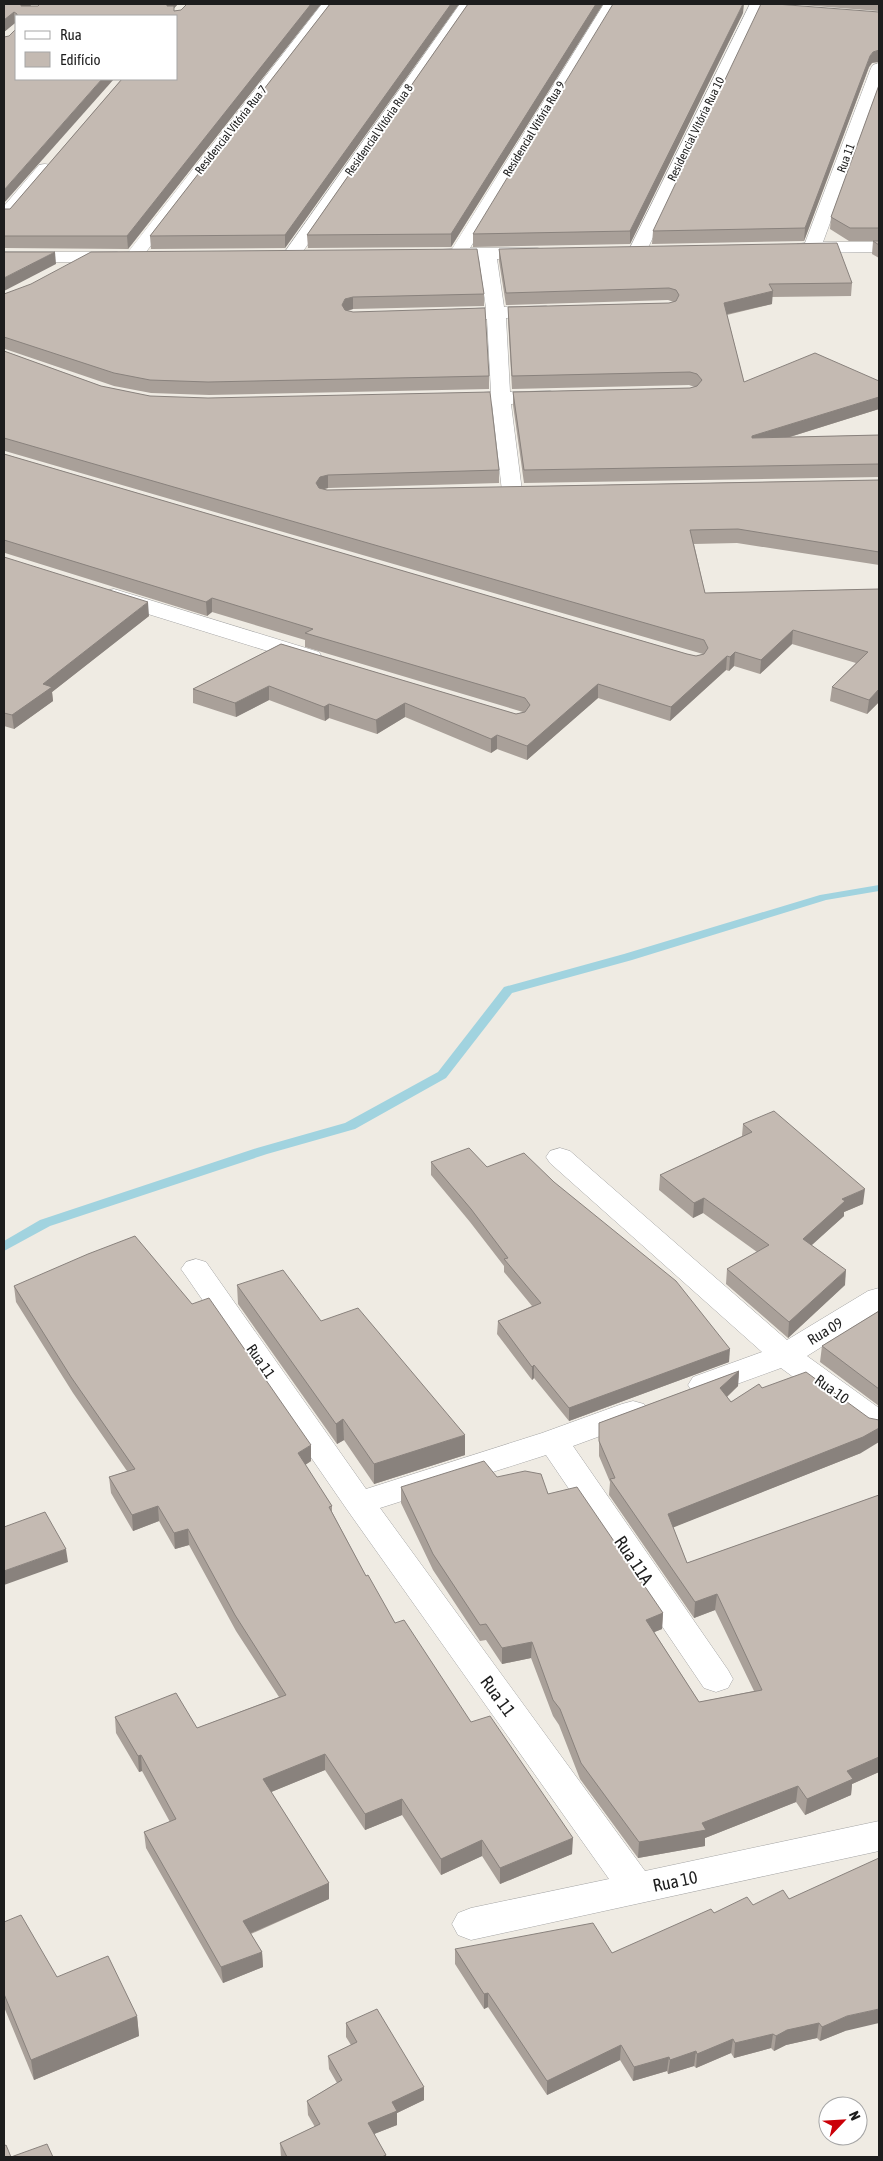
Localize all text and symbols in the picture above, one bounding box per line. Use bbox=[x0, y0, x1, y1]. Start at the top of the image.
legend bbox=[15, 15, 178, 80]
text: Rua bbox=[60, 26, 82, 43]
text: Edifício bbox=[60, 51, 101, 68]
street label: Residencial Vitória Rua 10 bbox=[665, 74, 728, 184]
street label: Residencial Vitória Rua 9 bbox=[500, 78, 568, 179]
street label: Residencial Vitória Rua 8 bbox=[342, 81, 416, 179]
street label: Residencial Vitória Rua 7 bbox=[192, 83, 270, 177]
street label: Rua 11 bbox=[834, 141, 858, 175]
street label: Rua 09 bbox=[804, 1314, 846, 1348]
street label: Rua 11 bbox=[243, 1341, 279, 1381]
street label: Rua 10 bbox=[812, 1371, 852, 1407]
street label: Rua 11A bbox=[610, 1532, 658, 1589]
street label: Rua 11 bbox=[476, 1671, 520, 1721]
street label: Rua 10 bbox=[651, 1866, 699, 1896]
north arrow bbox=[818, 2096, 868, 2146]
text: N bbox=[846, 2108, 864, 2123]

